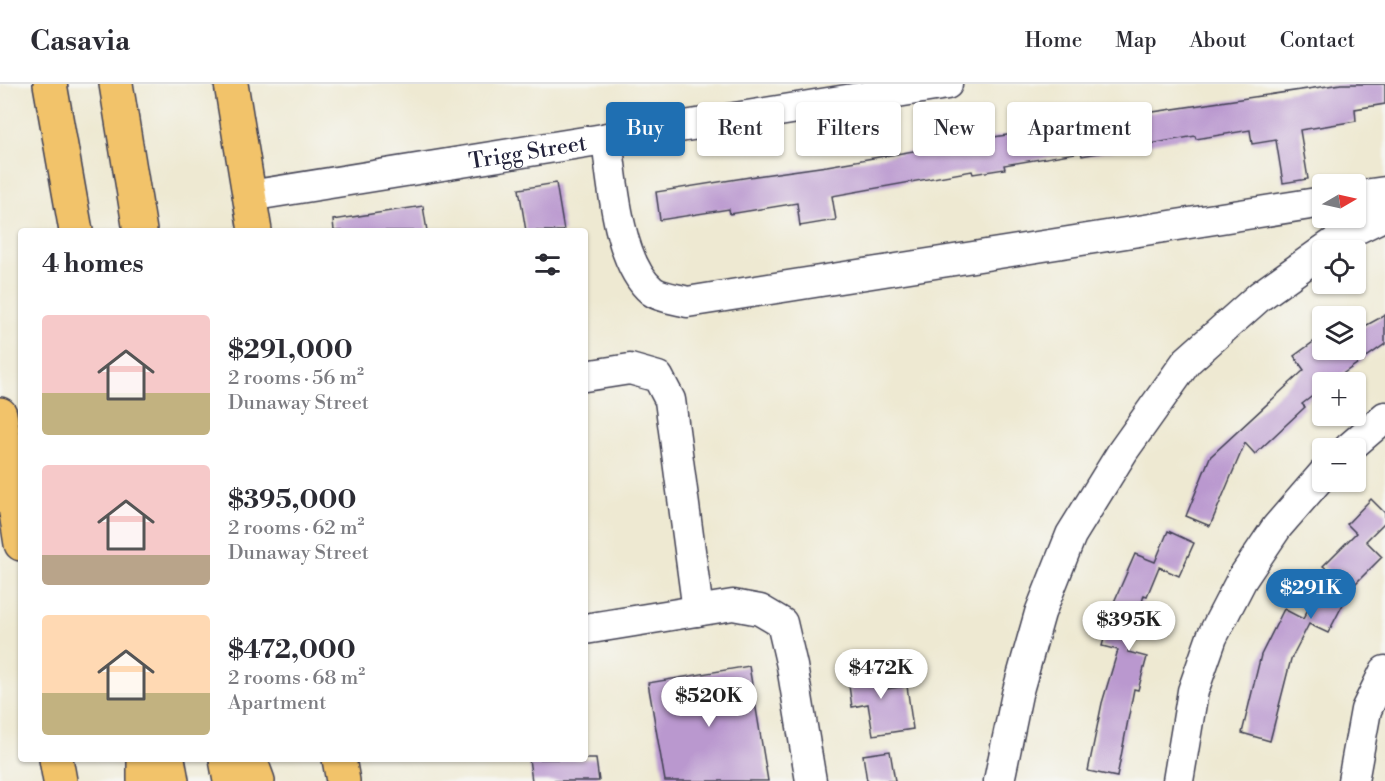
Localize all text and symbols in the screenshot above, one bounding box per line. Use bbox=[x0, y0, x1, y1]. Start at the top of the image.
text: Casavia bbox=[30, 24, 130, 59]
text: Home bbox=[1025, 28, 1082, 54]
text: Map bbox=[1115, 28, 1157, 54]
text: About bbox=[1190, 28, 1247, 54]
text: Contact bbox=[1280, 28, 1355, 54]
chip: Buy bbox=[606, 102, 685, 156]
chip: Rent bbox=[697, 102, 784, 156]
chip: Filters bbox=[796, 102, 901, 156]
chip: New bbox=[913, 102, 995, 156]
chip: Apartment bbox=[1007, 102, 1152, 156]
street label: Trigg Street bbox=[467, 130, 589, 176]
north arrow bbox=[1312, 174, 1366, 228]
map controls bbox=[1312, 174, 1366, 492]
button: locate bbox=[1312, 240, 1366, 294]
text: 4 homes bbox=[42, 248, 144, 280]
icon: filters bbox=[531, 248, 564, 281]
button: layers bbox=[1312, 306, 1366, 360]
text: $291,000 bbox=[228, 334, 353, 366]
icon: home bbox=[90, 339, 162, 411]
text: 2 rooms · 56 m² bbox=[228, 366, 364, 391]
button: + bbox=[1312, 372, 1366, 426]
text: Dunaway Street bbox=[228, 391, 369, 416]
button: − bbox=[1312, 438, 1366, 492]
text: $395,000 bbox=[228, 484, 356, 516]
icon: home bbox=[90, 489, 162, 561]
text: 2 rooms · 62 m² bbox=[228, 516, 364, 541]
text: Dunaway Street bbox=[228, 541, 369, 566]
pin: $291K bbox=[1269, 569, 1353, 620]
text: $291K bbox=[1280, 576, 1342, 601]
pin: $395K bbox=[1087, 601, 1171, 652]
text: $395K bbox=[1096, 608, 1162, 633]
text: $472,000 bbox=[228, 634, 356, 666]
icon: home bbox=[90, 639, 162, 711]
pin: $472K bbox=[839, 649, 923, 700]
text: $472K bbox=[849, 656, 913, 681]
text: 2 rooms · 68 m² bbox=[228, 666, 365, 691]
pin: $520K bbox=[667, 677, 751, 728]
text: $520K bbox=[675, 684, 743, 709]
text: Apartment bbox=[228, 691, 326, 716]

